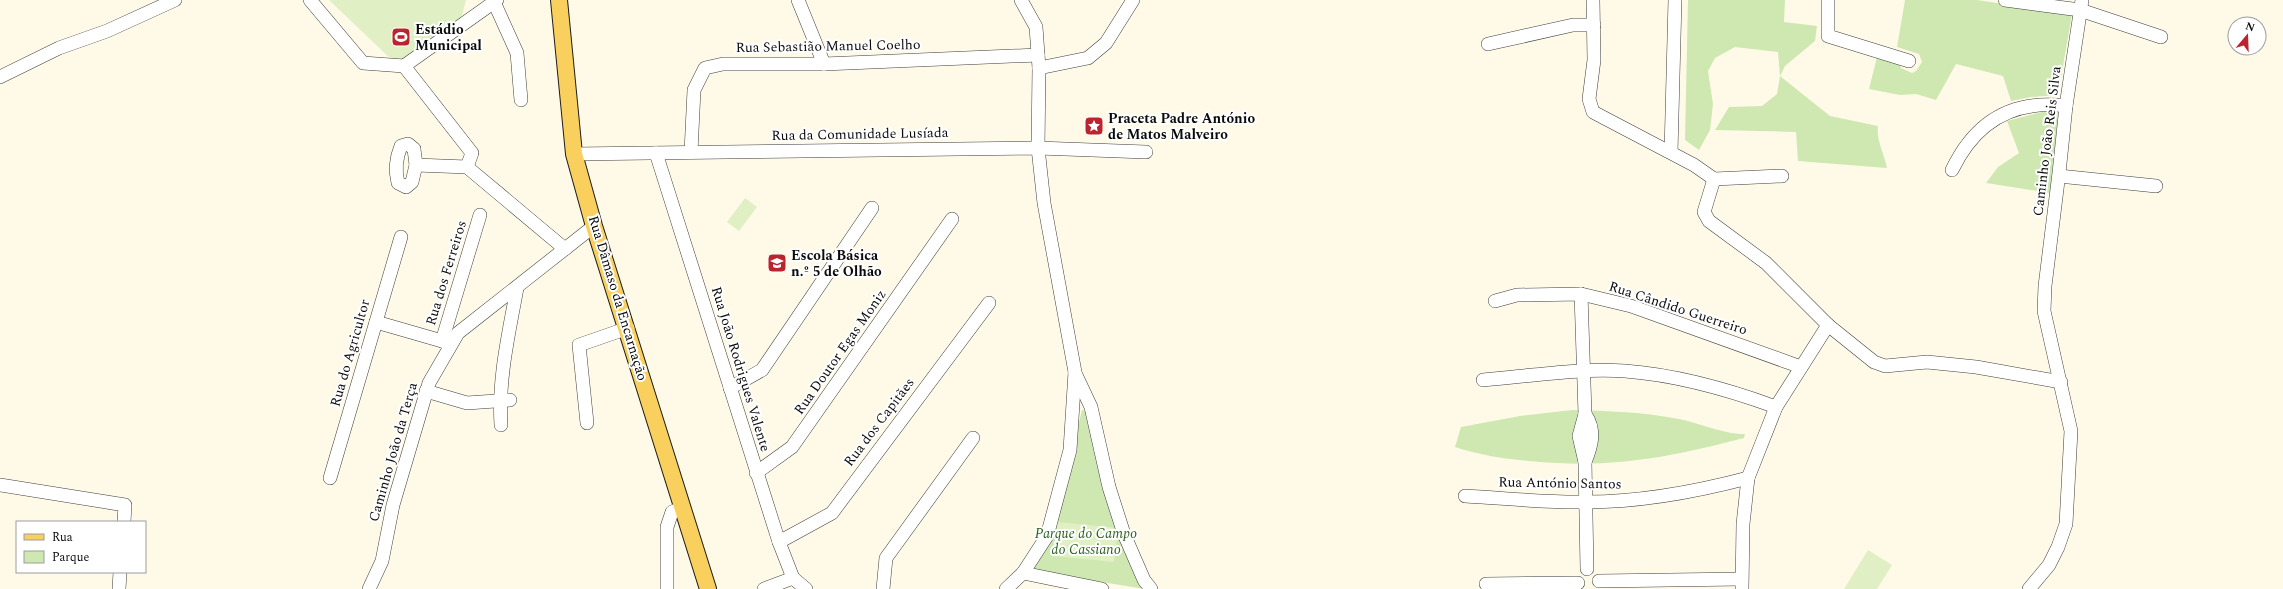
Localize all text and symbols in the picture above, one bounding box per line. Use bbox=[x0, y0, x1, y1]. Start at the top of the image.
north arrow bbox=[2227, 16, 2267, 56]
text: N bbox=[2243, 18, 2257, 37]
place label: Estádio Municipal bbox=[415, 19, 482, 56]
sports icon: Estádio Municipal bbox=[390, 26, 412, 48]
street label: Rua Sebastião Manuel Coelho bbox=[735, 34, 921, 58]
street label: Caminho João Reis Silva bbox=[2027, 65, 2067, 217]
place label: Praceta Padre António de Matos Malveiro bbox=[1108, 108, 1255, 145]
place icon: Praceta Padre António de Matos Malveiro bbox=[1083, 115, 1105, 137]
street label: Rua da Comunidade Lusíada bbox=[771, 122, 949, 146]
street label: Rua Dâmaso da Encarnação bbox=[583, 213, 653, 383]
street label: Rua dos Ferreiros bbox=[420, 218, 472, 328]
place label: Escola Básica n.º 5 de Olhão bbox=[791, 245, 882, 282]
school or university icon: Escola Básica n.º 5 de Olhão bbox=[766, 252, 788, 274]
street label: Rua Cândido Guerreiro bbox=[1606, 276, 1750, 340]
street label: Rua João Rodrigues Valente bbox=[706, 284, 776, 454]
street label: Rua Doutor Egas Moniz bbox=[789, 285, 891, 419]
street label: Rua do Agricultor bbox=[325, 296, 375, 409]
street label: Rua dos Capitães bbox=[839, 373, 919, 471]
street label: Caminho João da Terça bbox=[363, 380, 423, 524]
street label: Rua António Santos bbox=[1498, 471, 1622, 495]
legend bbox=[16, 521, 146, 573]
park label: Parque do Campo do Cassiano bbox=[1035, 523, 1137, 560]
text: Rua bbox=[52, 528, 73, 547]
text: Parque bbox=[52, 548, 89, 567]

